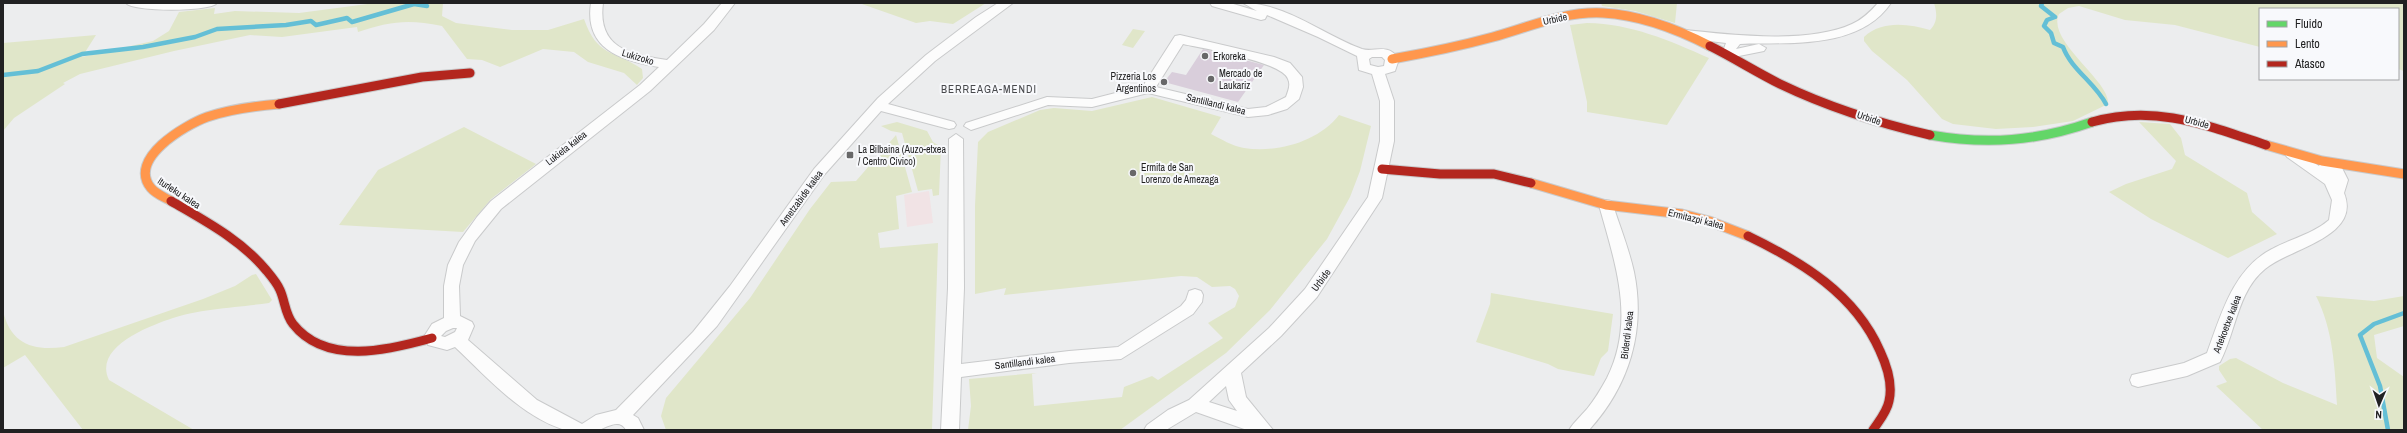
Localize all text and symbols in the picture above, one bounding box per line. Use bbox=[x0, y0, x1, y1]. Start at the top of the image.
legend bbox=[2259, 8, 2399, 80]
street label: Urbide bbox=[1542, 10, 1569, 28]
text: Fluido bbox=[2295, 16, 2322, 32]
text: Lento bbox=[2295, 36, 2320, 52]
street label: Lukizoko bbox=[620, 46, 656, 68]
place label: Erkoreka bbox=[1213, 50, 1246, 63]
marker: Erkoreka bbox=[1200, 51, 1210, 61]
text: Atasco bbox=[2294, 56, 2325, 72]
place label: Mercado de Laukariz bbox=[1219, 67, 1263, 92]
place label: Pizzeria Los Argentinos bbox=[1110, 70, 1156, 95]
marker: Mercado de Laukariz bbox=[1206, 74, 1216, 84]
marker: Pizzeria Los Argentinos bbox=[1159, 77, 1169, 87]
district label: BERREAGA-MENDI bbox=[941, 82, 1037, 96]
street label: Santillandi kalea bbox=[1185, 90, 1247, 118]
street label: Urbide bbox=[1855, 108, 1883, 128]
street label: Urbide bbox=[2183, 113, 2211, 132]
street label: Lukieta kalea bbox=[543, 128, 590, 168]
place label: La Bilbaina (Auzo-etxea / Centro Cívico) bbox=[858, 143, 946, 168]
marker: La Bilbaina (Auzo-etxea / Centro Cívico) bbox=[845, 150, 855, 160]
place label: Ermita de San Lorenzo de Amezaga bbox=[1141, 161, 1219, 186]
street label: Ametzabide kalea bbox=[776, 167, 826, 229]
marker: Ermita de San Lorenzo de Amezaga bbox=[1128, 168, 1138, 178]
street label: Iturleku kalea bbox=[155, 174, 203, 212]
street label: Ermitazpi kalea bbox=[1667, 206, 1726, 232]
street label: Urbide bbox=[1309, 266, 1334, 294]
street label: Artekoetxe kalea bbox=[2210, 293, 2244, 356]
street label: Biderdi kalea bbox=[1618, 310, 1636, 360]
street label: Santillandi kalea bbox=[994, 352, 1056, 372]
north arrow bbox=[2359, 385, 2399, 425]
text: N bbox=[2375, 408, 2382, 422]

